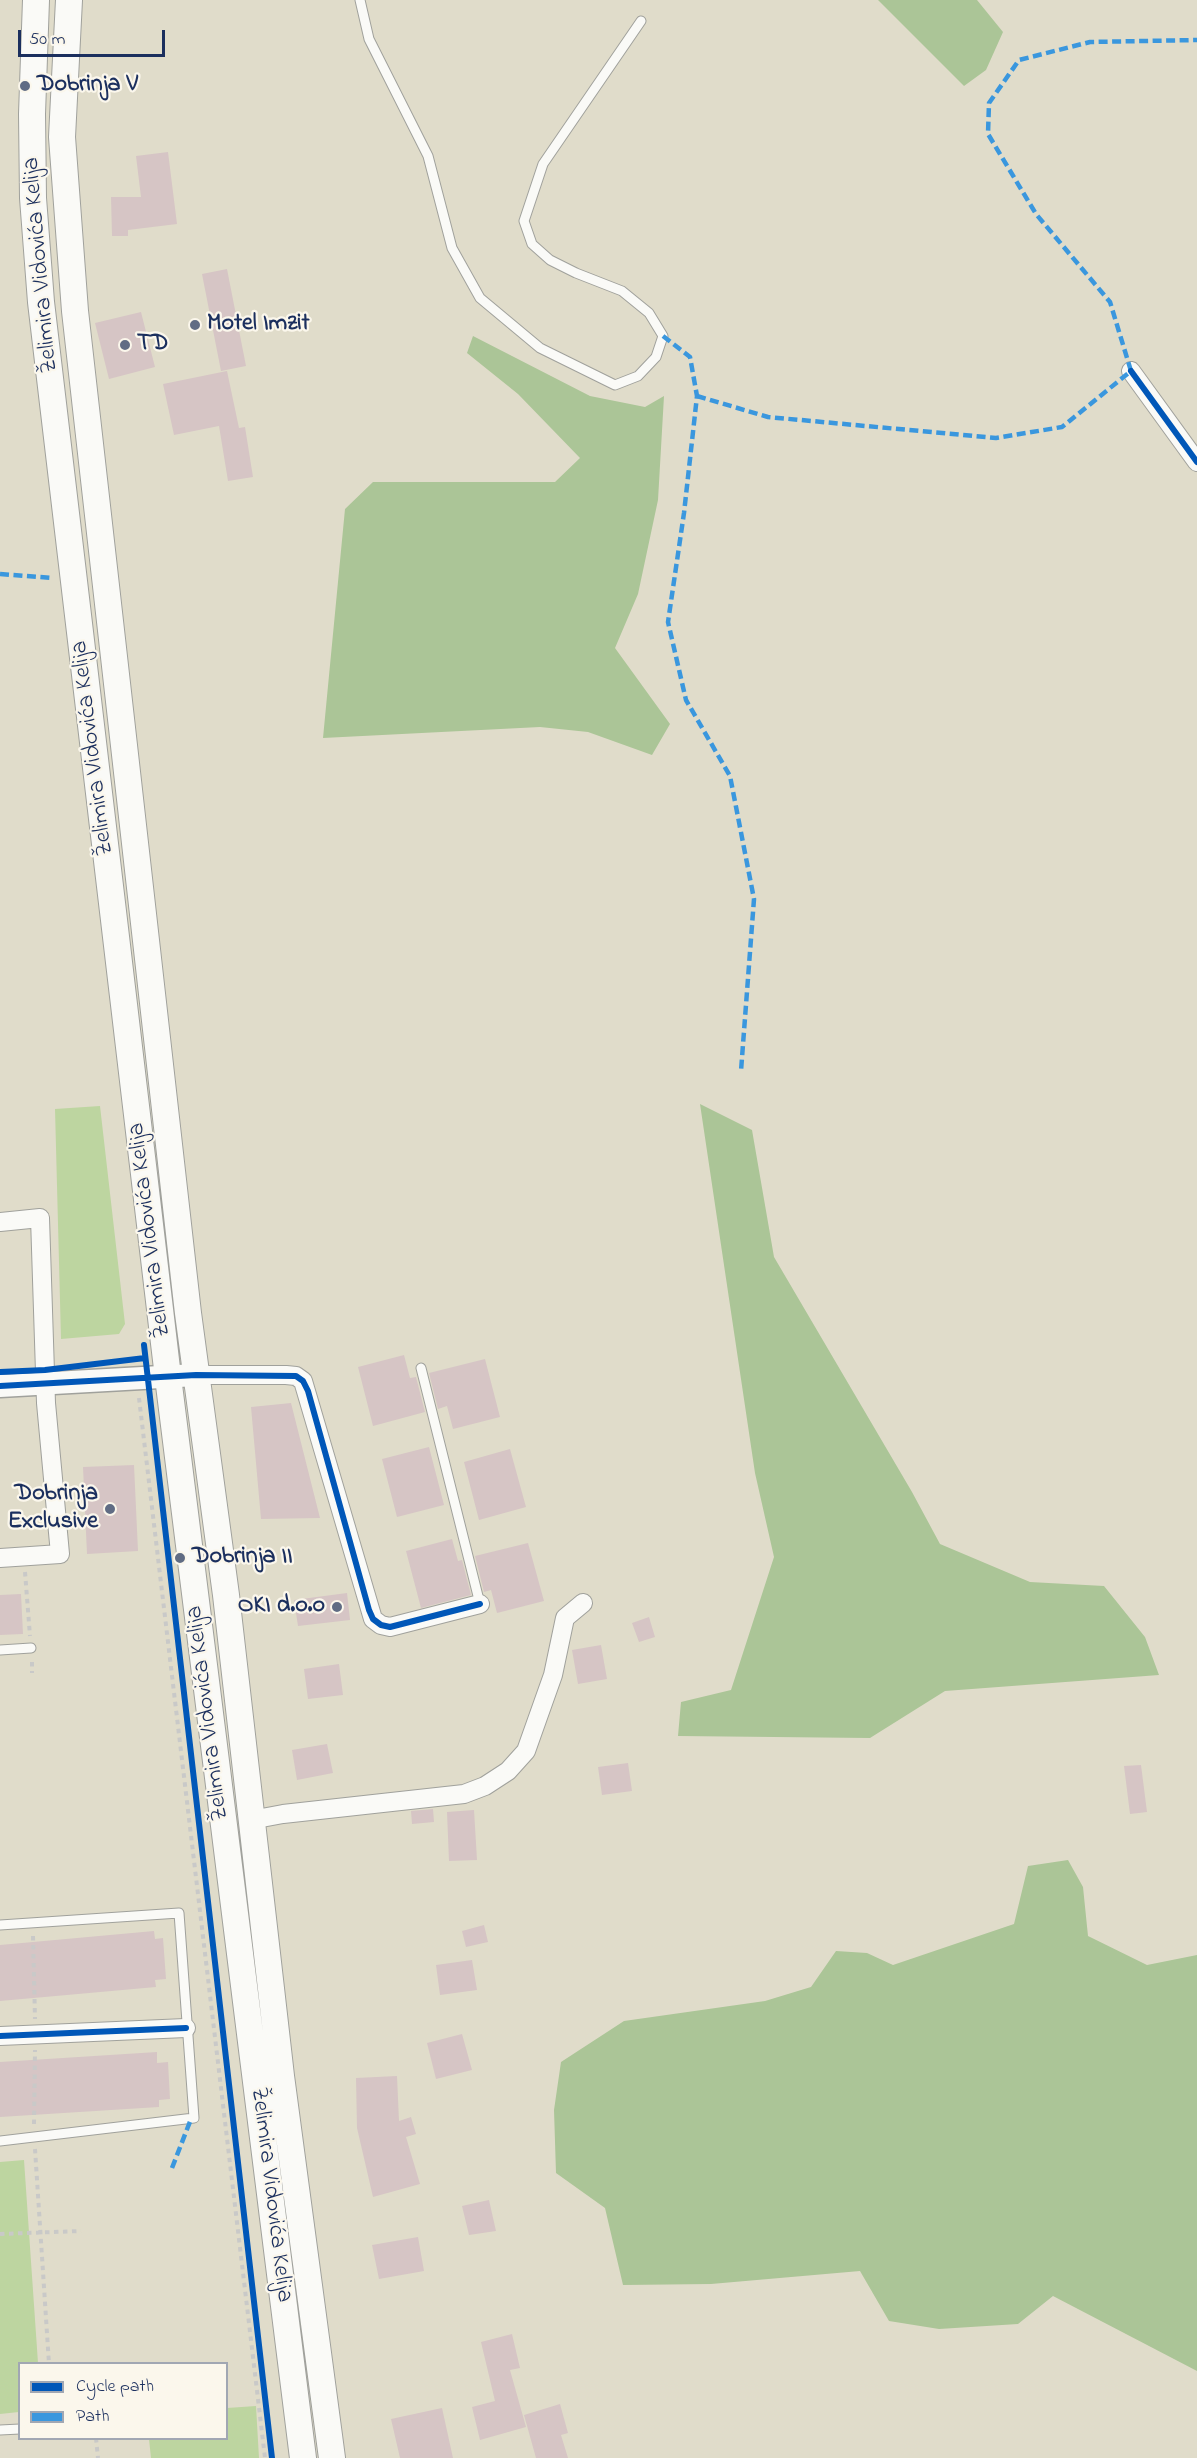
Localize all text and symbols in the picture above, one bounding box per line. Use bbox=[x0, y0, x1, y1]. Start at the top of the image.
scale bar bbox=[21, 18, 168, 56]
text: 50 m bbox=[29, 27, 66, 53]
place label: Dobrinja V bbox=[37, 72, 138, 100]
marker: Dobrinja V bbox=[18, 79, 32, 93]
street label: Želimira Vidovića Kelija bbox=[18, 156, 66, 374]
place label: Motel Imzit bbox=[207, 311, 310, 339]
marker: Motel Imzit bbox=[188, 318, 202, 332]
place label: TD bbox=[137, 331, 168, 359]
marker: TD bbox=[118, 338, 132, 352]
street label: Želimira Vidovića Kelija bbox=[67, 639, 121, 857]
street label: Želimira Vidovića Kelija bbox=[124, 1121, 178, 1339]
place label: Dobrinja Exclusive bbox=[8, 1481, 98, 1537]
marker: Dobrinja Exclusive bbox=[103, 1502, 117, 1516]
place label: Dobrinja II bbox=[192, 1544, 293, 1572]
marker: Dobrinja II bbox=[173, 1551, 187, 1565]
place label: OKI d.o.o bbox=[238, 1593, 325, 1621]
marker: OKI d.o.o bbox=[330, 1600, 344, 1614]
street label: Želimira Vidovića Kelija bbox=[182, 1604, 236, 1822]
street label: Želimira Vidovića Kelija bbox=[243, 2086, 297, 2304]
legend bbox=[18, 2362, 228, 2440]
text: Cycle path bbox=[76, 2374, 154, 2400]
text: Path bbox=[76, 2404, 110, 2430]

